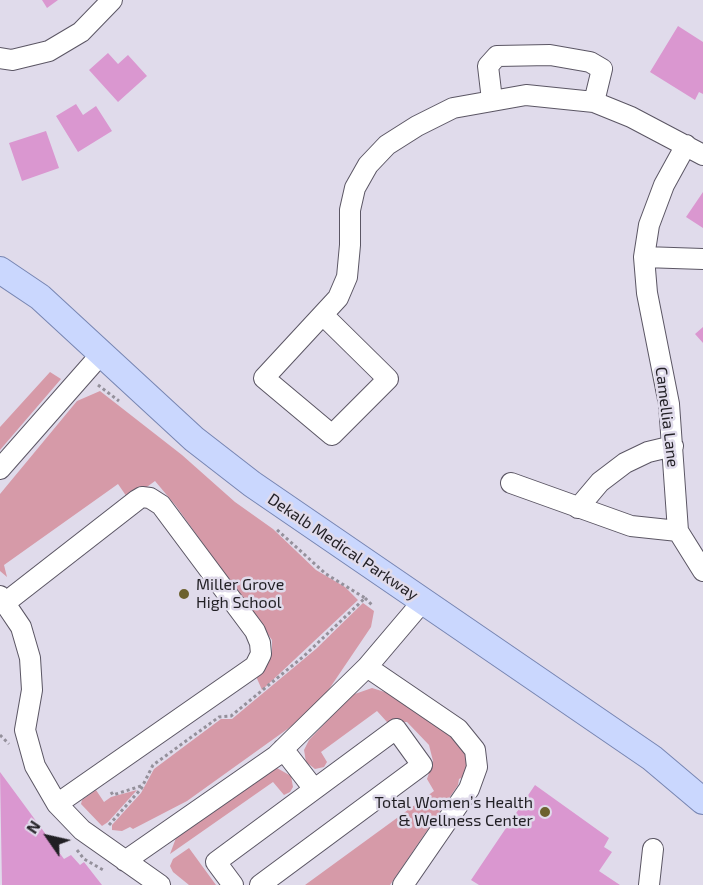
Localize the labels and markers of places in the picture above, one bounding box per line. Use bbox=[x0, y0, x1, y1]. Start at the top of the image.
place label: Miller Grove High School bbox=[196, 575, 284, 613]
marker: Miller Grove High School bbox=[177, 587, 191, 601]
place label: Total Women’s Health & Wellness Center bbox=[375, 793, 533, 831]
marker: Total Women’s Health & Wellness Center bbox=[538, 805, 552, 819]

